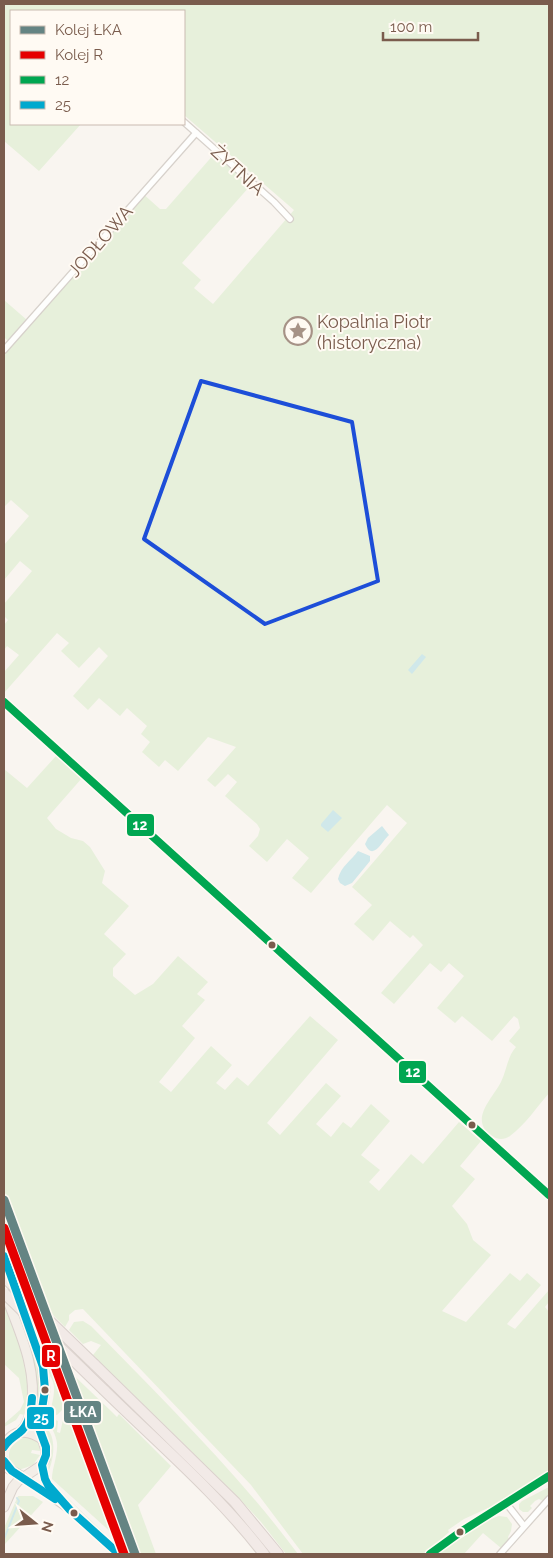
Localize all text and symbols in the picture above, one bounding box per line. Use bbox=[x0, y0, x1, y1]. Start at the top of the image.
legend bbox=[10, 10, 185, 125]
scale bar bbox=[383, 10, 478, 42]
text: 100 m bbox=[390, 18, 432, 36]
text: Kolej ŁKA bbox=[55, 21, 122, 39]
text: Kolej R bbox=[55, 46, 103, 64]
text: 12 bbox=[55, 71, 69, 89]
text: 25 bbox=[55, 96, 71, 114]
street label: ŻYTNIA bbox=[207, 141, 269, 199]
street label: JODŁOWA bbox=[63, 201, 137, 281]
place label: Kopalnia Piotr (historyczna) bbox=[317, 311, 432, 353]
place icon: Kopalnia Piotr (historyczna) bbox=[283, 316, 313, 346]
line badge: 12 bbox=[126, 813, 155, 837]
text: 12 bbox=[133, 817, 148, 833]
unlabelled marker bbox=[267, 940, 277, 950]
line badge: 12 bbox=[398, 1060, 427, 1084]
text: 12 bbox=[406, 1064, 421, 1080]
unlabelled marker bbox=[467, 1120, 477, 1130]
line badge: R bbox=[41, 1344, 61, 1368]
text: R bbox=[46, 1348, 56, 1364]
unlabelled marker bbox=[40, 1385, 50, 1395]
line badge: ŁKA bbox=[63, 1400, 102, 1424]
text: ŁKA bbox=[68, 1404, 97, 1420]
line badge: 25 bbox=[26, 1406, 55, 1430]
text: 25 bbox=[33, 1410, 49, 1426]
north arrow bbox=[10, 1498, 60, 1548]
unlabelled marker bbox=[69, 1508, 79, 1518]
text: N bbox=[38, 1519, 57, 1534]
unlabelled marker bbox=[455, 1527, 465, 1537]

